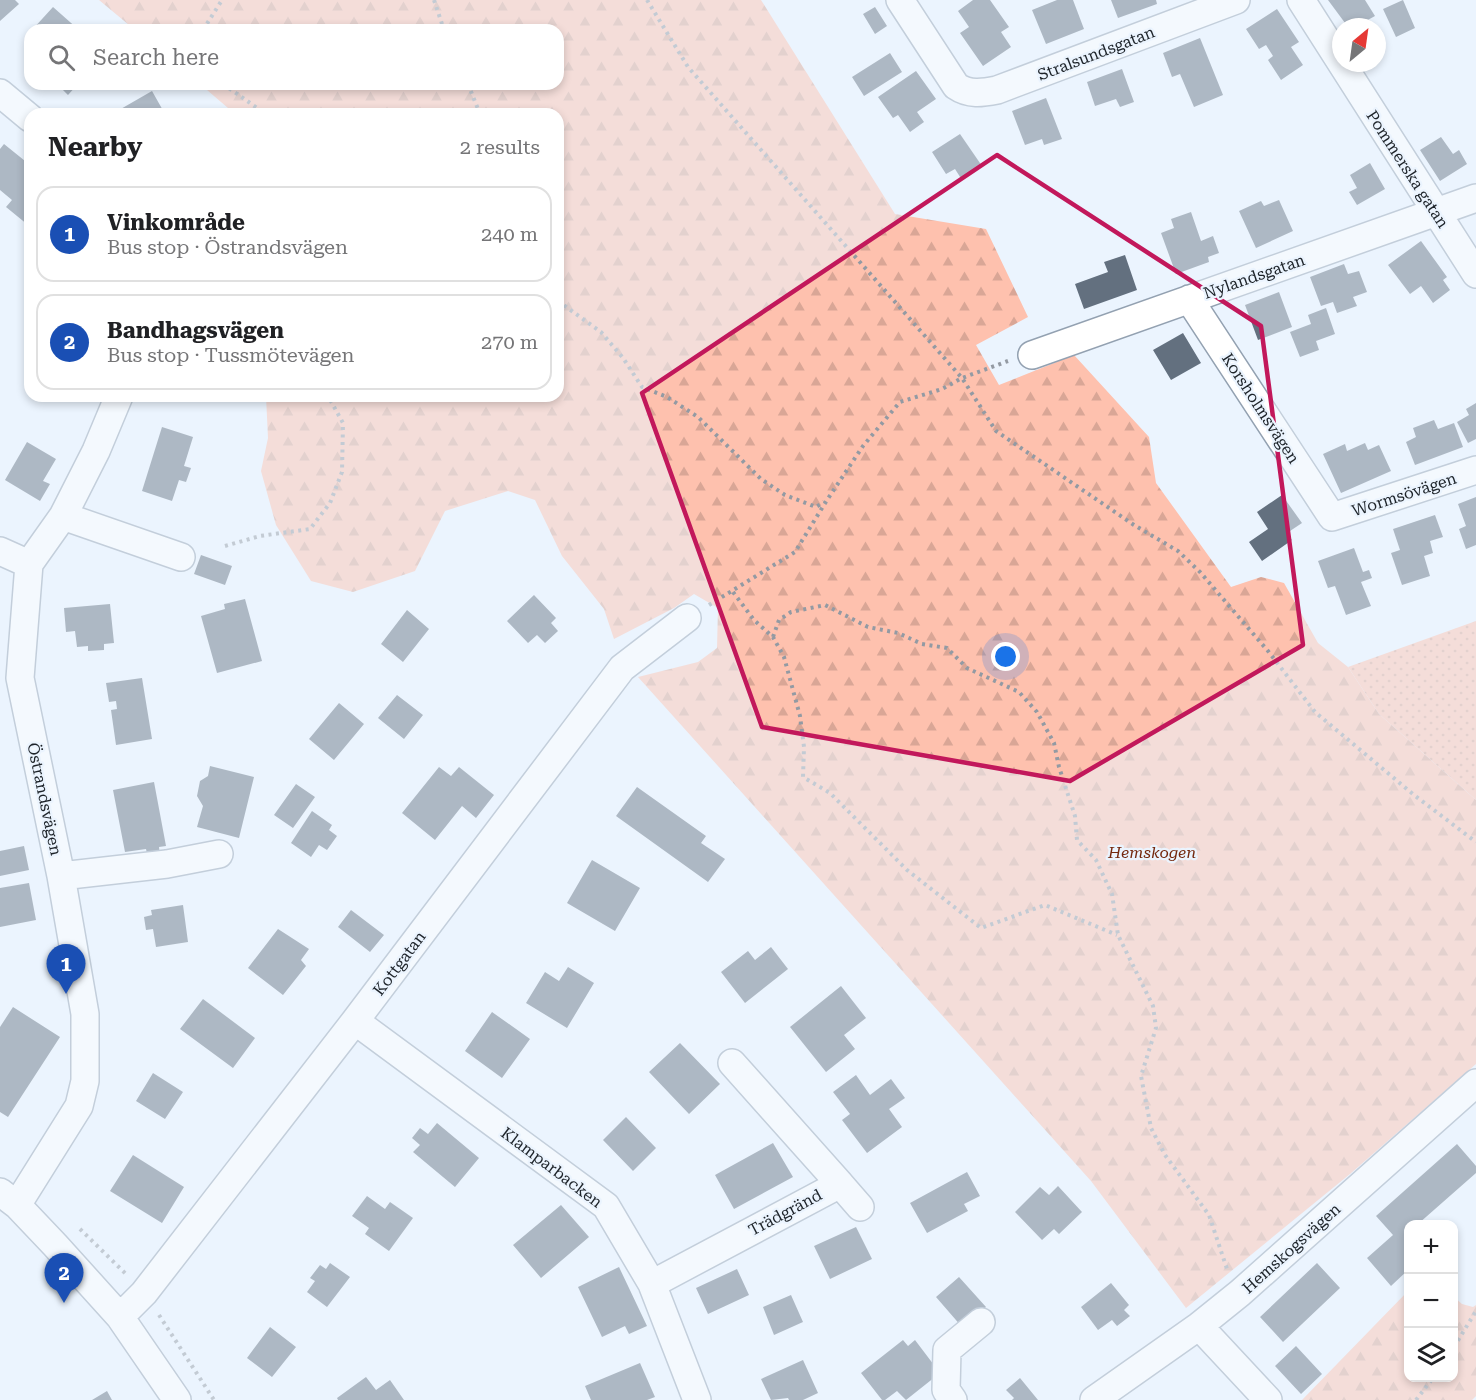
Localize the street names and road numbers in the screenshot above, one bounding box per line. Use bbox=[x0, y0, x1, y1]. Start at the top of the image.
street label: Stralsundsgatan bbox=[1035, 22, 1157, 85]
street label: Pommerska gatan bbox=[1362, 107, 1453, 232]
street label: Nylandsgatan bbox=[1201, 250, 1307, 303]
street label: Korsholmsvägen bbox=[1218, 349, 1303, 467]
street label: Wormsövägen bbox=[1349, 469, 1459, 520]
street label: Östrandsvägen bbox=[23, 741, 66, 857]
street label: Kottgatan bbox=[369, 927, 430, 999]
street label: Klamparbacken bbox=[497, 1123, 606, 1212]
street label: Trädgränd bbox=[745, 1185, 825, 1240]
street label: Hemskogsvägen bbox=[1238, 1199, 1344, 1297]

